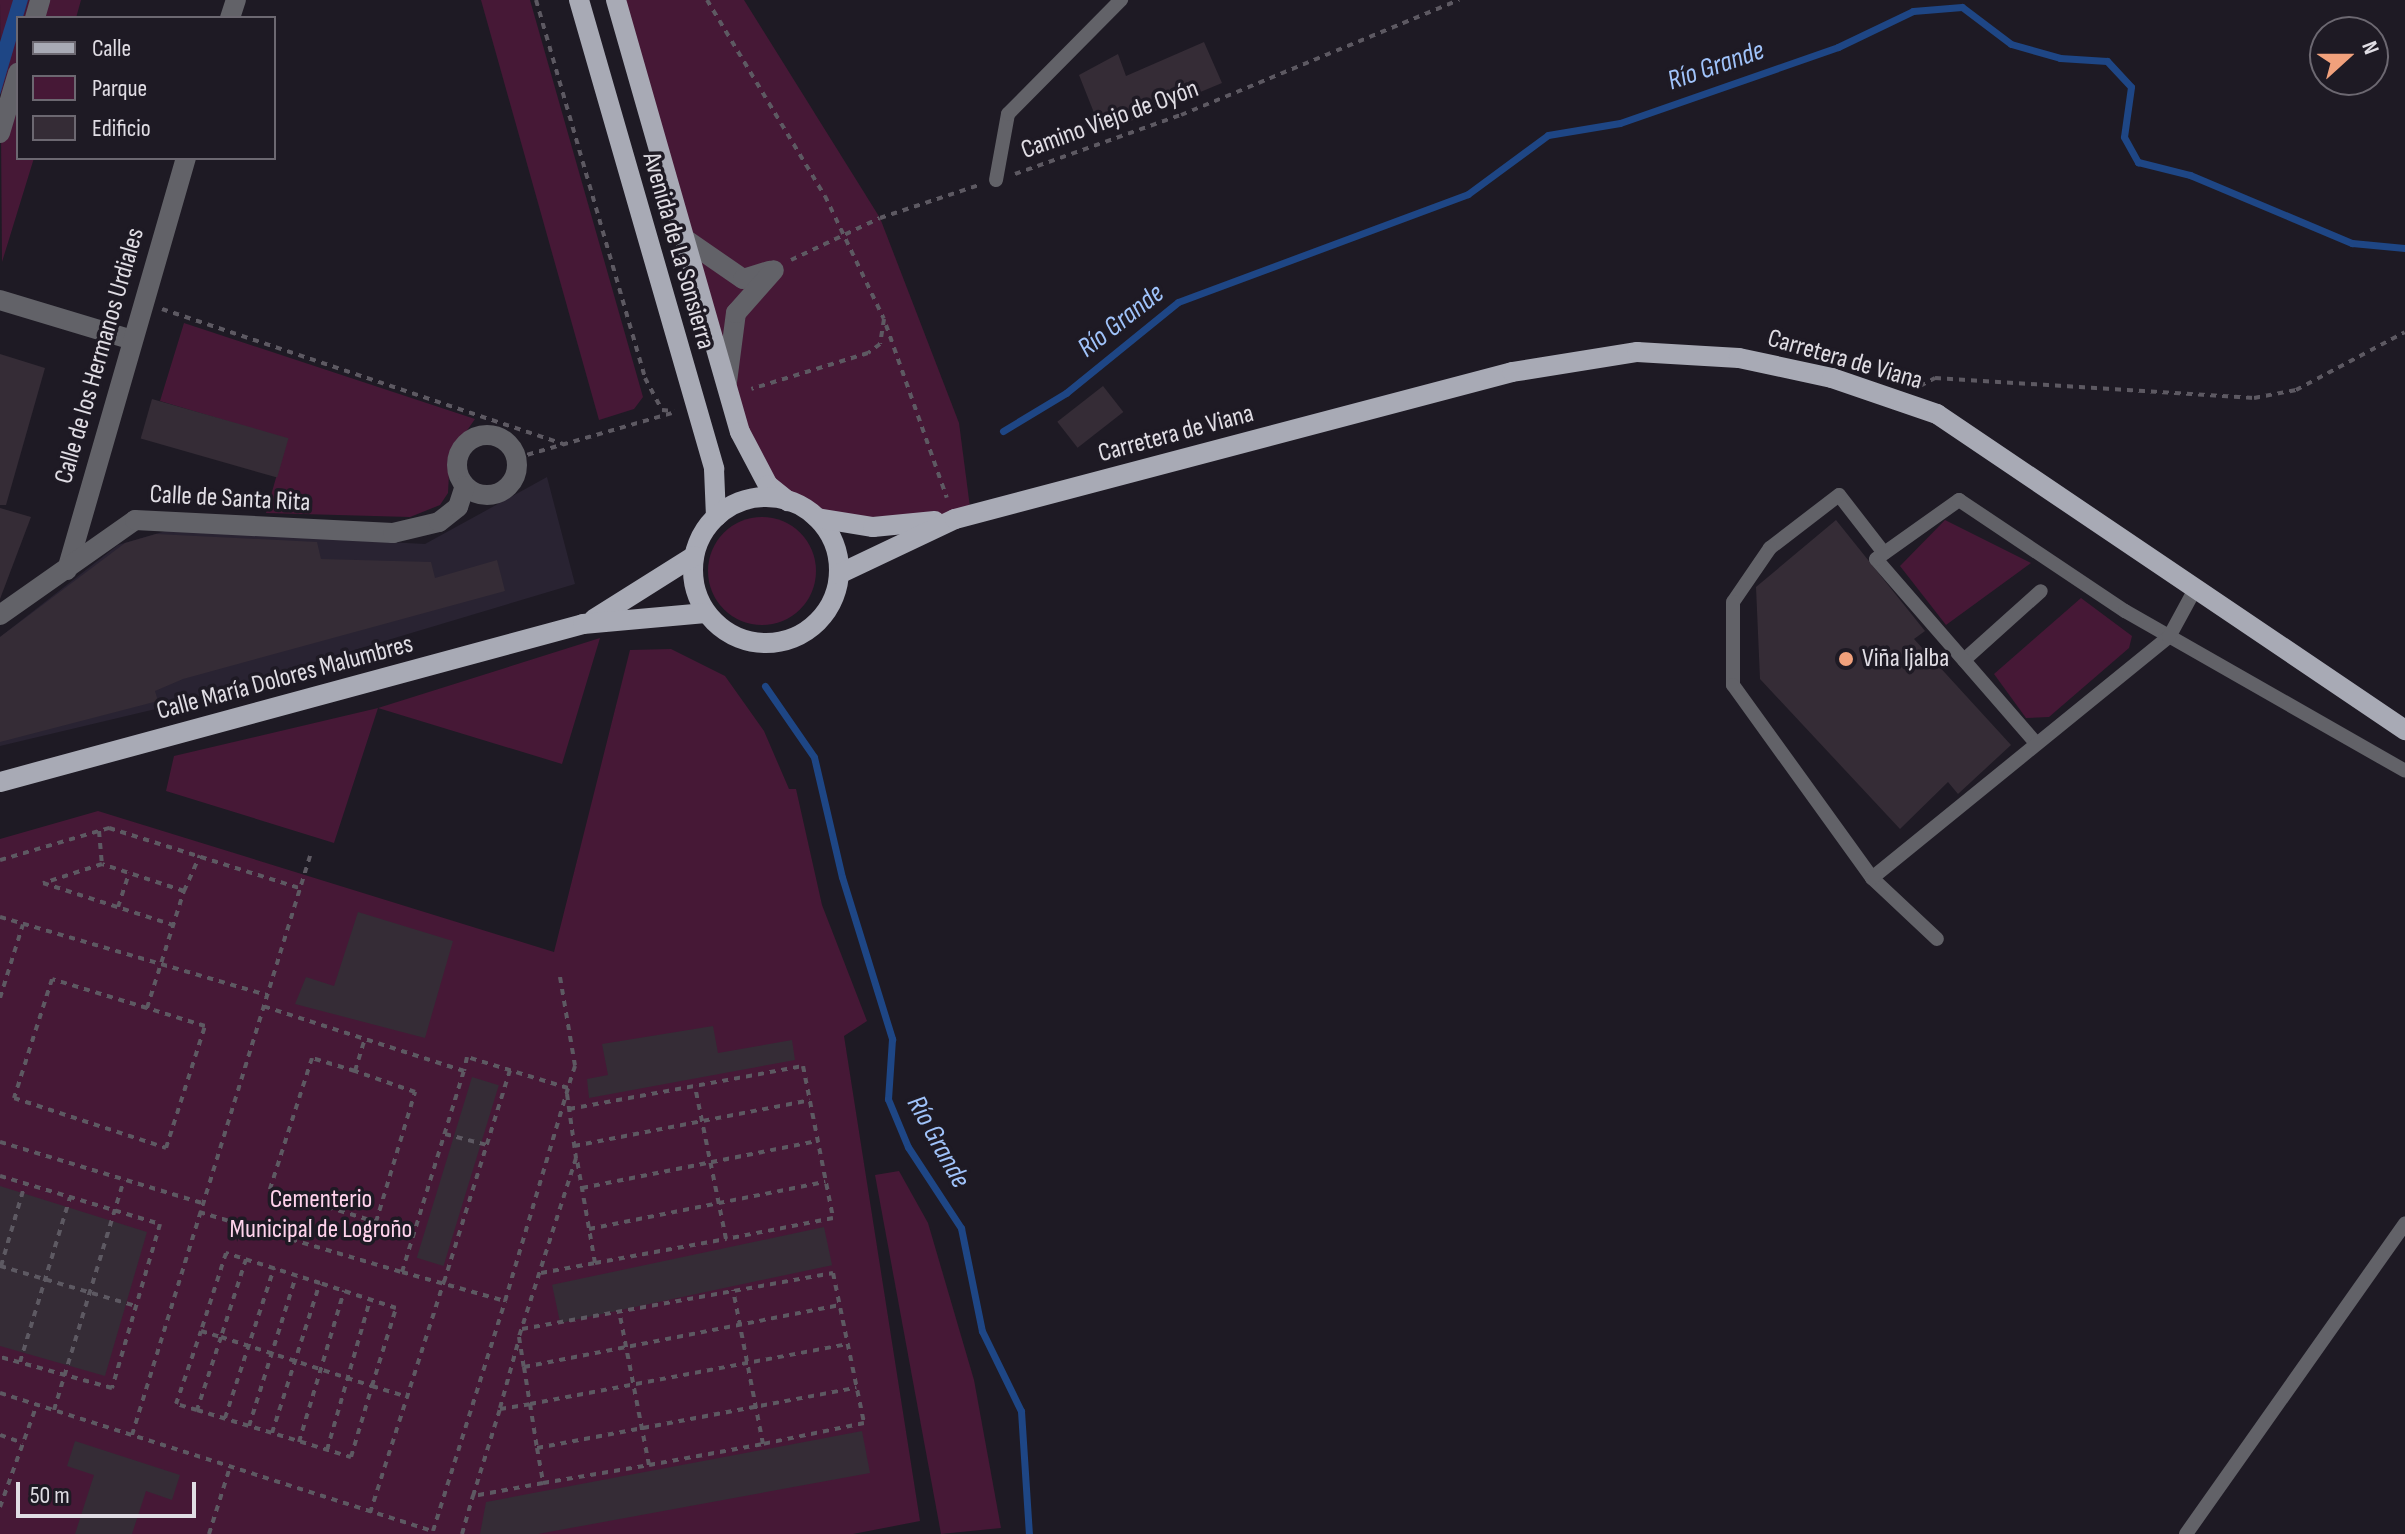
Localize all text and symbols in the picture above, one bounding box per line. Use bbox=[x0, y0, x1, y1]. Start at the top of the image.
legend bbox=[16, 16, 276, 160]
north arrow bbox=[2309, 16, 2389, 96]
text: Calle bbox=[92, 34, 131, 63]
water label: Río Grande bbox=[1663, 34, 1769, 98]
text: N bbox=[2355, 38, 2385, 58]
street label: Camino Viejo de Oyón bbox=[1017, 73, 1203, 167]
text: Parque bbox=[92, 74, 147, 103]
text: Edificio bbox=[92, 114, 151, 143]
street label: Avenida de La Sonsierra bbox=[635, 149, 721, 353]
street label: Calle de los Hermanos Urdiales bbox=[49, 225, 151, 487]
water label: Río Grande bbox=[1071, 277, 1171, 365]
street label: Carretera de Viana bbox=[1764, 323, 1926, 397]
street label: Carretera de Viana bbox=[1095, 398, 1257, 470]
street label: Calle de Santa Rita bbox=[149, 479, 311, 519]
street label: Calle María Dolores Malumbres bbox=[153, 629, 417, 727]
place label: Viña Ijalba bbox=[1862, 643, 1949, 675]
marker: Viña Ijalba bbox=[1837, 650, 1855, 668]
water label: Río Grande bbox=[899, 1090, 977, 1194]
park label: Cementerio Municipal de Logroño bbox=[230, 1184, 412, 1246]
scale bar bbox=[20, 1466, 200, 1516]
text: 50 m bbox=[30, 1481, 70, 1510]

